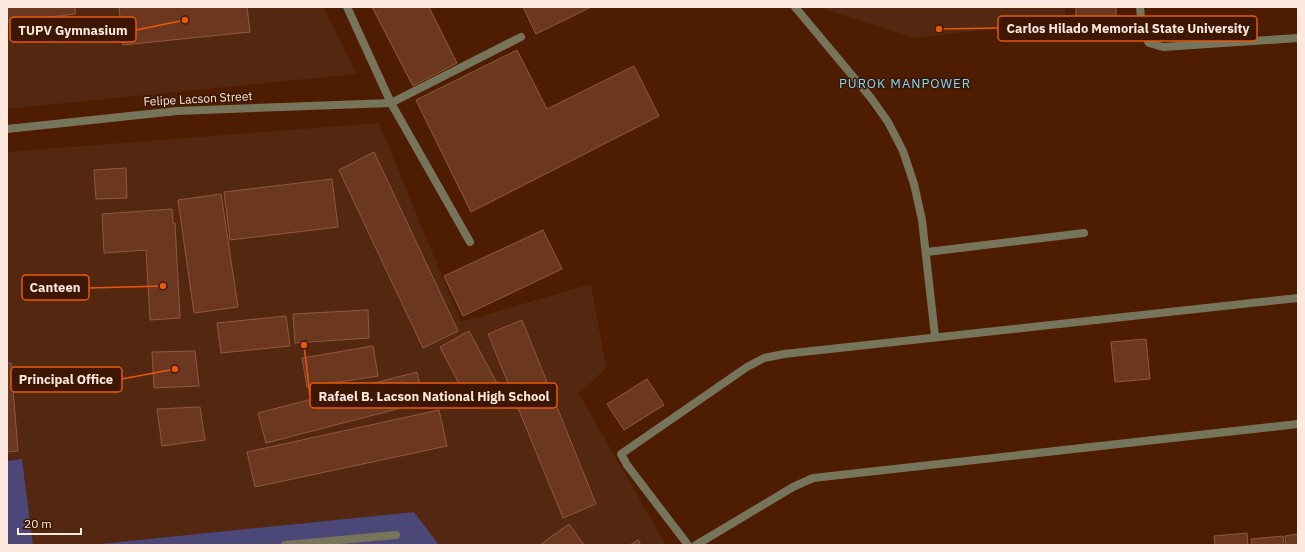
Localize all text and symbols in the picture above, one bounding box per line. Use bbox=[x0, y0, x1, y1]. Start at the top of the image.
callout: Carlos Hilado Memorial State University bbox=[998, 16, 1257, 41]
callout: TUPV Gymnasium bbox=[10, 17, 136, 42]
text: Carlos Hilado Memorial State University bbox=[1007, 20, 1249, 37]
text: TUPV Gymnasium bbox=[18, 22, 128, 39]
district label: PUROK MANPOWER bbox=[839, 75, 971, 92]
street label: Felipe Lacson Street bbox=[143, 88, 253, 109]
callout: Canteen bbox=[22, 275, 89, 300]
text: Canteen bbox=[30, 279, 80, 296]
callout: Principal Office bbox=[11, 367, 122, 392]
text: Principal Office bbox=[19, 371, 113, 388]
callout: Rafael B. Lacson National High School bbox=[310, 383, 557, 408]
text: Rafael B. Lacson National High School bbox=[319, 388, 550, 405]
scale bar bbox=[18, 510, 81, 536]
text: 20 m bbox=[24, 516, 52, 531]

